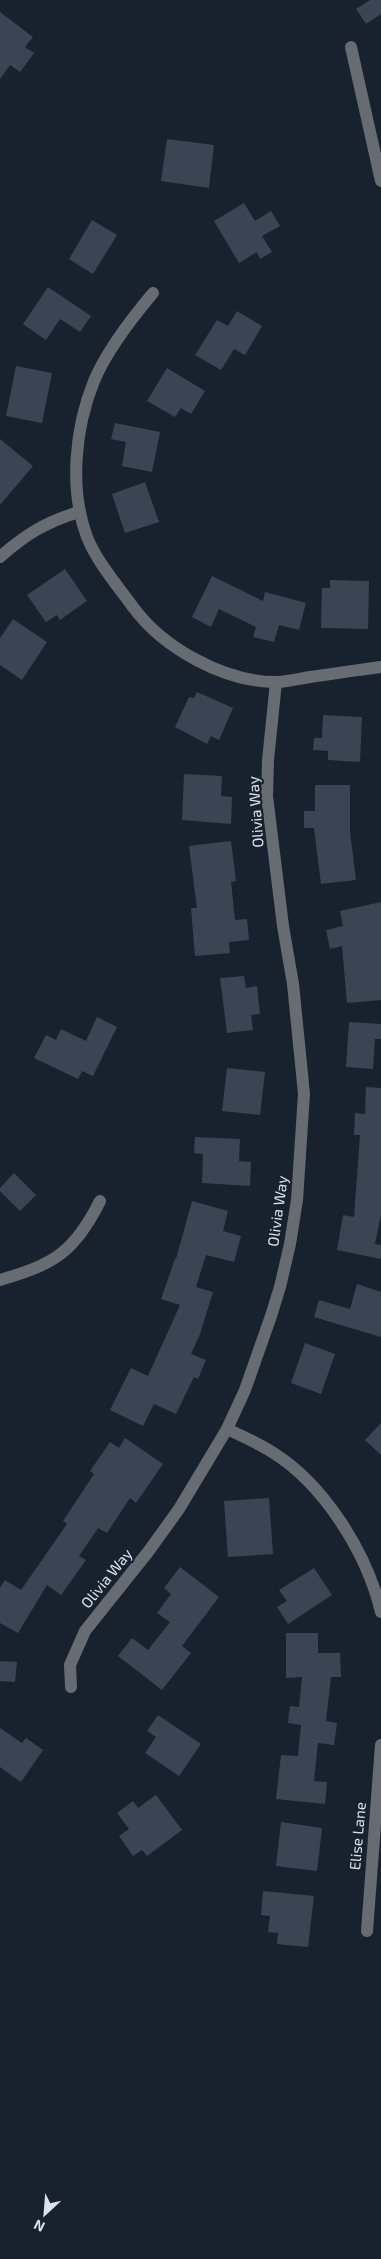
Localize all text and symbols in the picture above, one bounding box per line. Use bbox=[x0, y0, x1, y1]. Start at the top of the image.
street label: Olivia Way bbox=[244, 776, 266, 848]
street label: Olivia Way bbox=[263, 1174, 291, 1248]
street label: Olivia Way bbox=[77, 1545, 136, 1611]
street label: Elise Lane bbox=[345, 1801, 369, 1871]
north arrow bbox=[20, 2189, 70, 2239]
text: N bbox=[31, 2216, 47, 2236]

